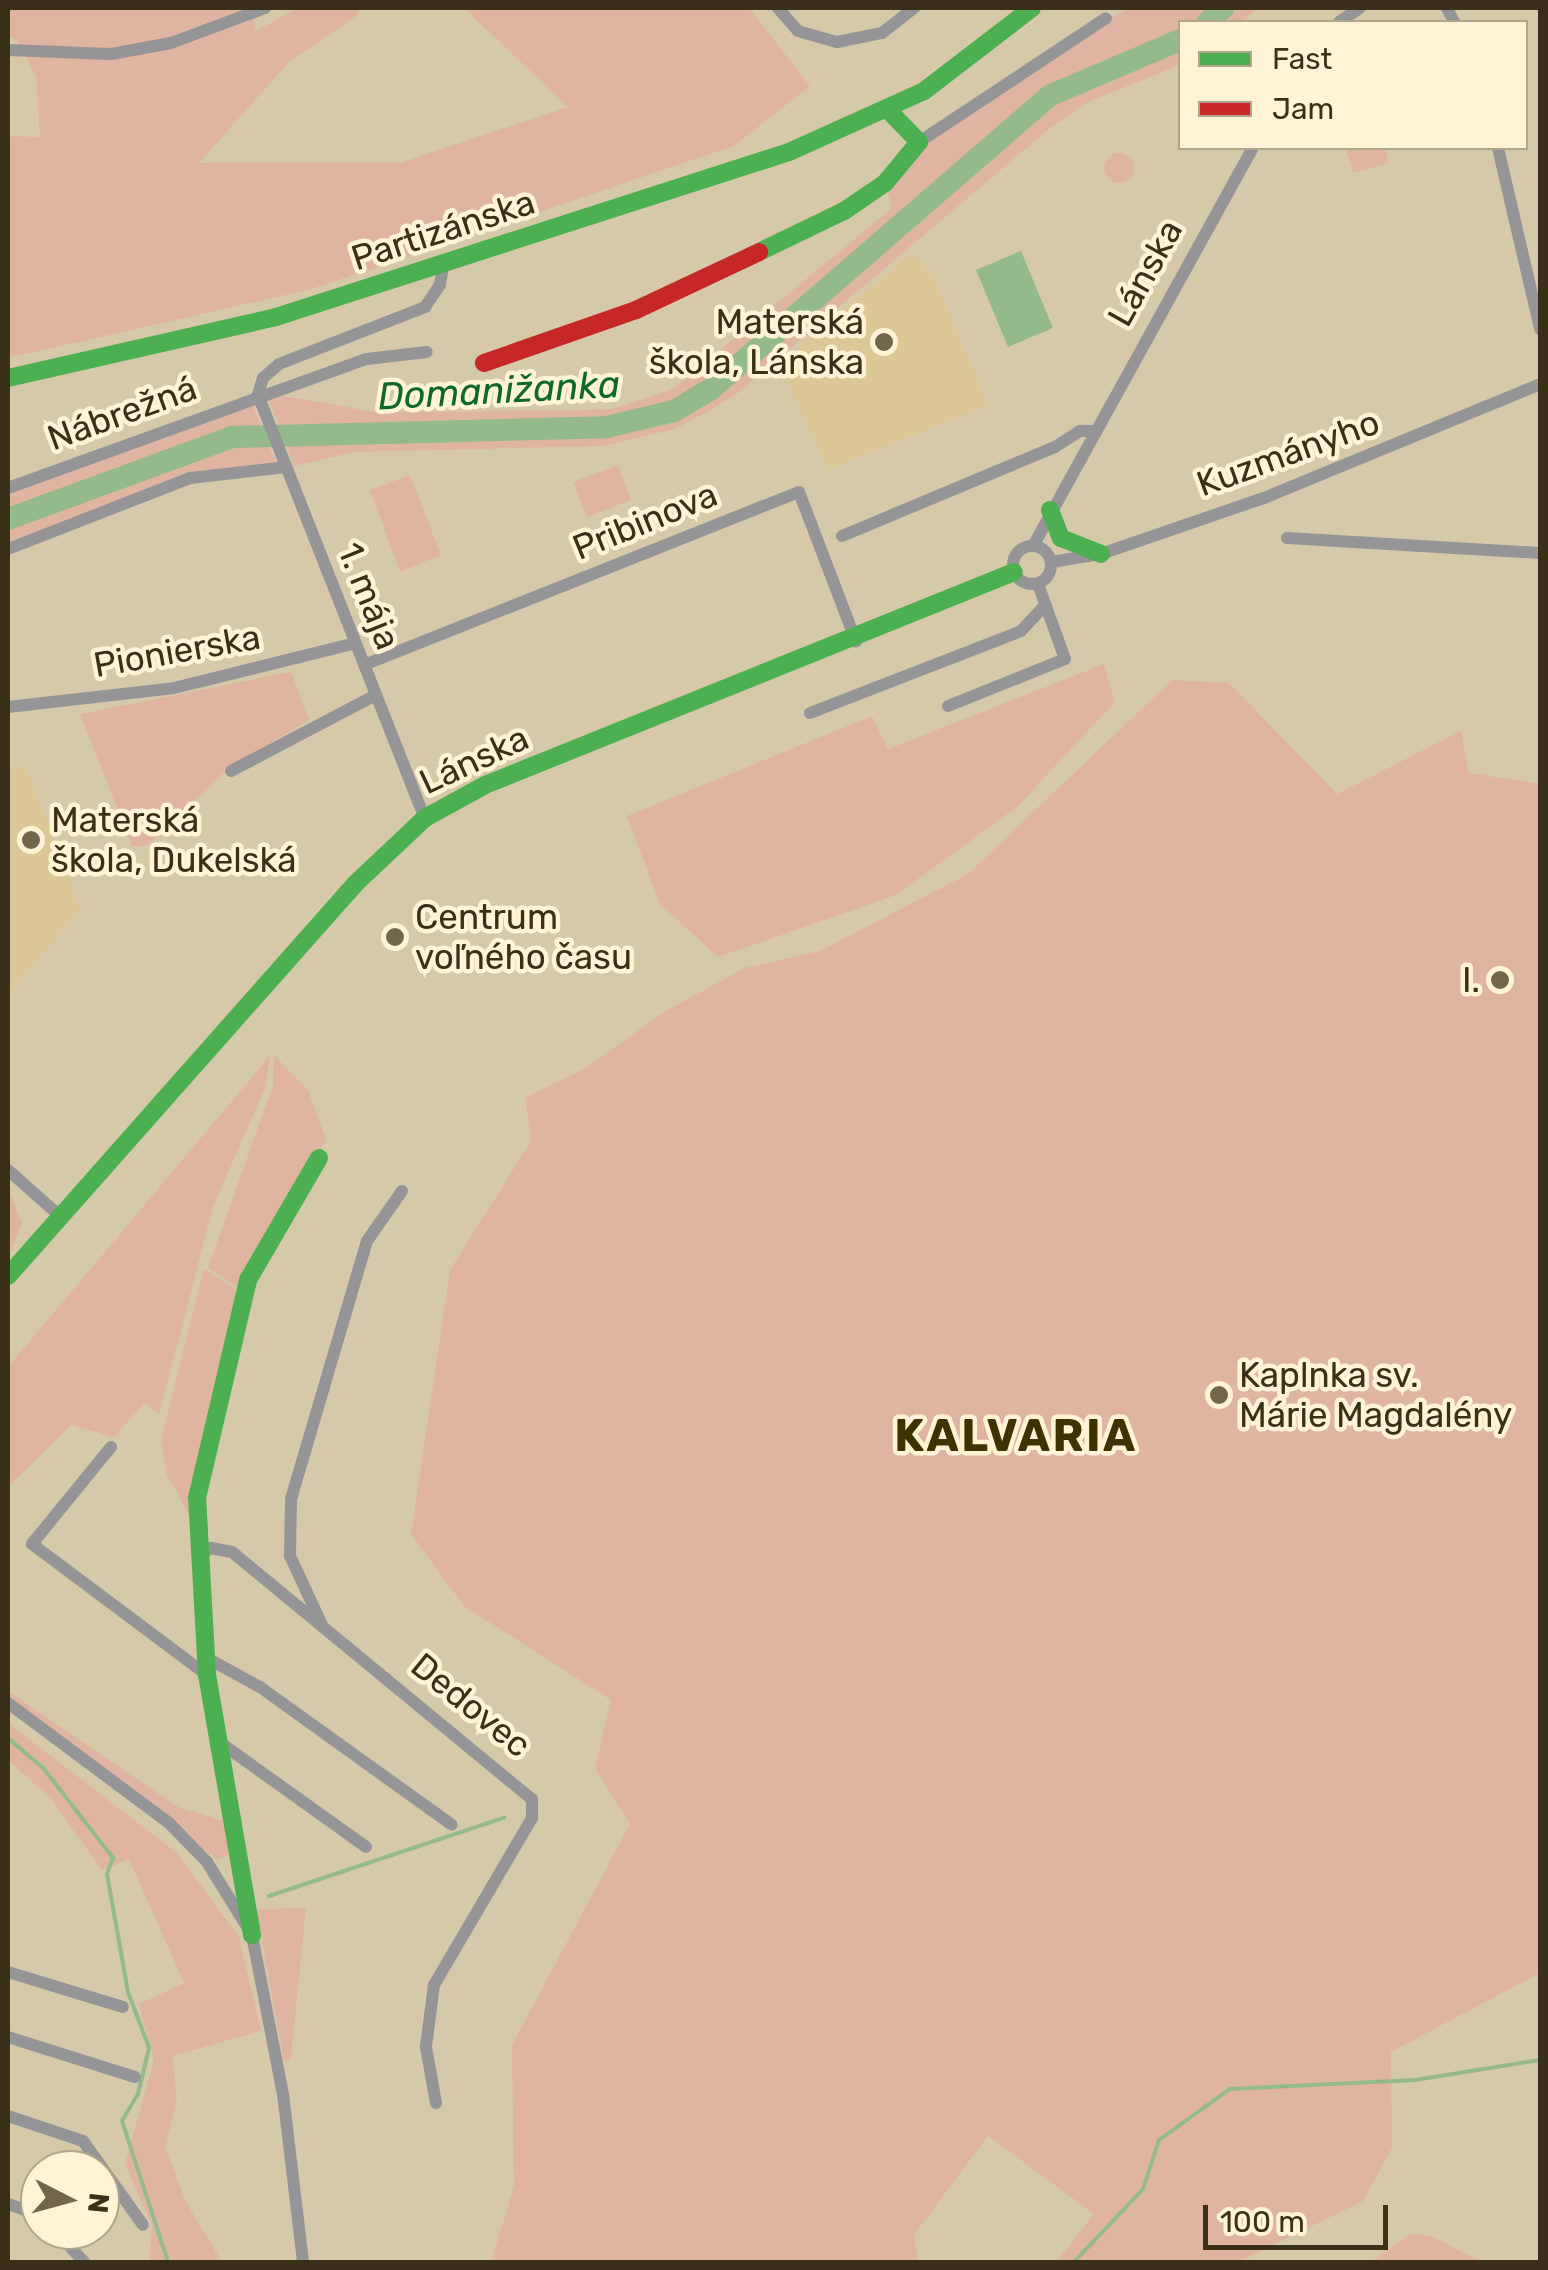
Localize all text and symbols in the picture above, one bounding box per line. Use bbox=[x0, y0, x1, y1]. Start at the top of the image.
legend bbox=[1178, 20, 1528, 150]
text: Fast bbox=[1272, 41, 1332, 77]
text: Jam bbox=[1272, 91, 1334, 127]
street label: Partizánska bbox=[346, 181, 540, 279]
street label: Lánska bbox=[1099, 212, 1191, 334]
place label: Materská škola, Lánska bbox=[649, 301, 864, 383]
marker: Materská škola, Lánska bbox=[873, 331, 895, 353]
water label: Domanižanka bbox=[377, 362, 621, 420]
street label: Nábrežná bbox=[42, 367, 202, 459]
street label: Kuzmányho bbox=[1191, 401, 1385, 505]
street label: Pribinova bbox=[567, 473, 723, 569]
street label: 1. mája bbox=[329, 537, 409, 655]
street label: Pionierska bbox=[90, 616, 264, 686]
street label: Lánska bbox=[413, 717, 535, 803]
place label: Materská škola, Dukelská bbox=[51, 799, 297, 881]
marker: Materská škola, Dukelská bbox=[20, 829, 42, 851]
place label: Centrum voľného času bbox=[415, 896, 632, 978]
marker: Centrum voľného času bbox=[384, 926, 406, 948]
place label: I. bbox=[1462, 959, 1480, 1001]
marker: I. bbox=[1489, 969, 1511, 991]
place label: Kaplnka sv. Márie Magdalény bbox=[1239, 1354, 1512, 1436]
marker: Kaplnka sv. Márie Magdalény bbox=[1208, 1384, 1230, 1406]
district label: KALVARIA bbox=[894, 1409, 1138, 1463]
street label: Dedovec bbox=[403, 1644, 539, 1766]
north arrow bbox=[20, 2150, 120, 2250]
scale bar bbox=[1208, 2185, 1393, 2247]
text: N bbox=[81, 2191, 116, 2215]
text: 100 m bbox=[1220, 2204, 1305, 2240]

